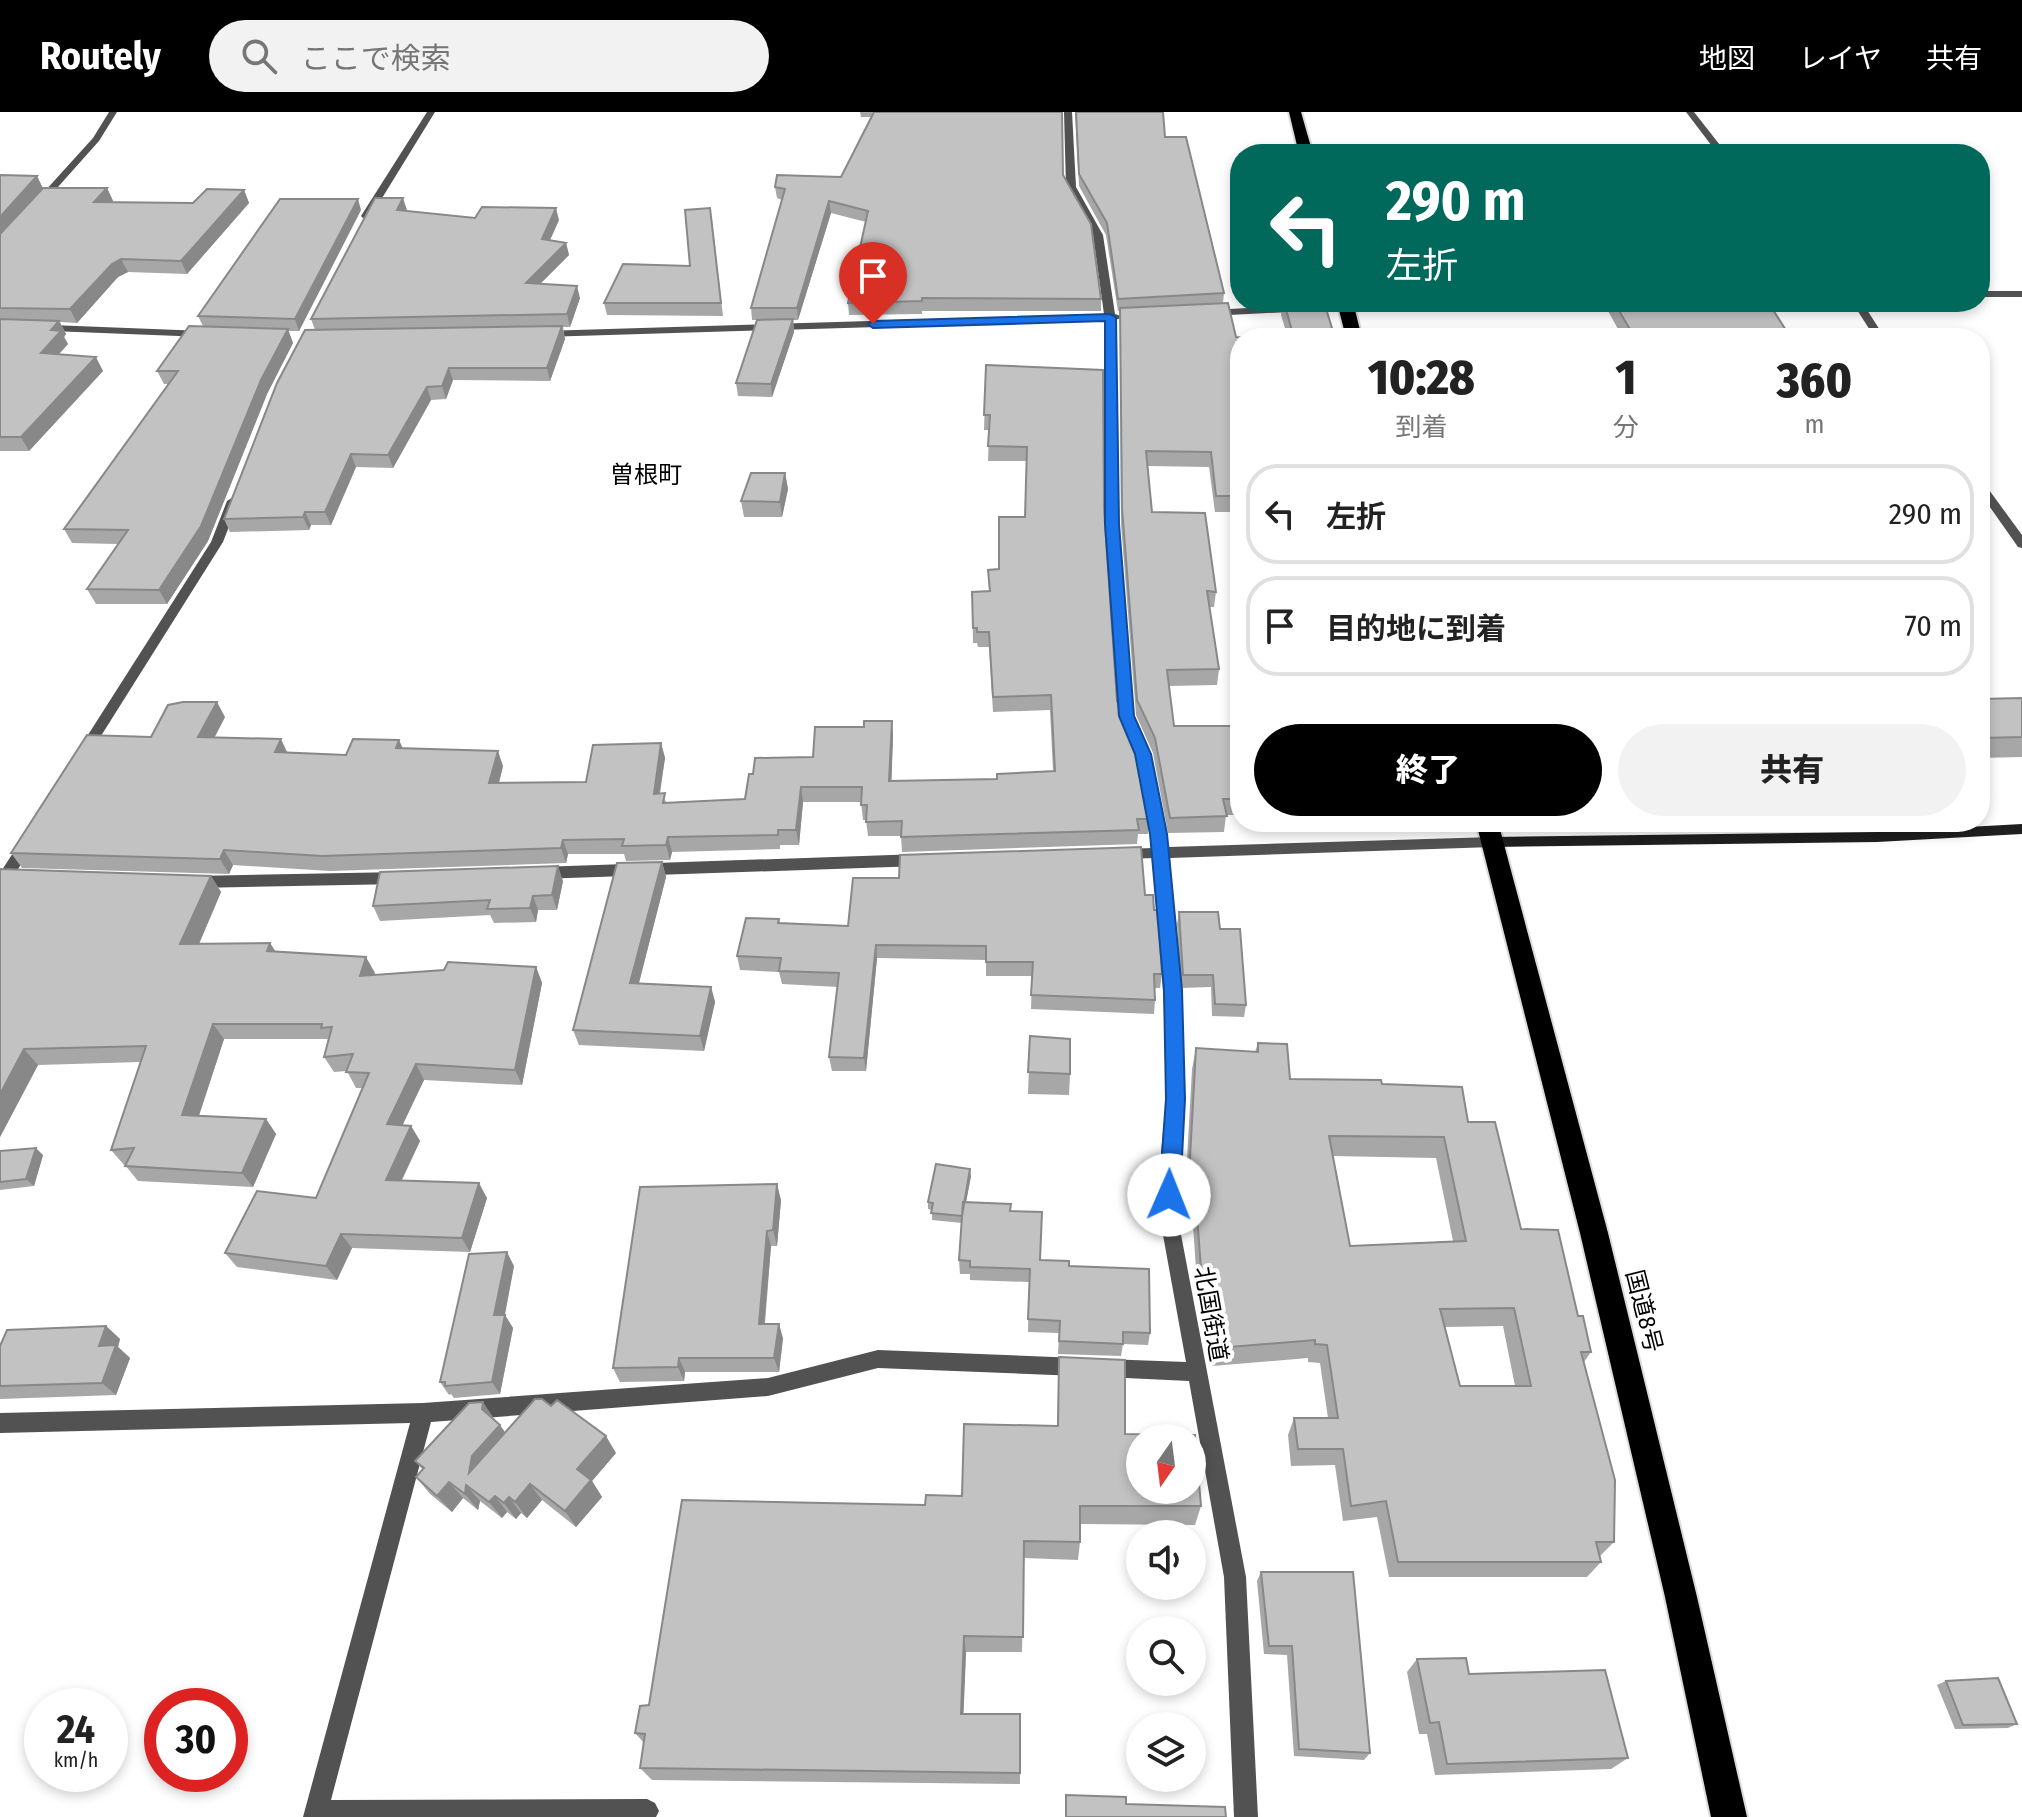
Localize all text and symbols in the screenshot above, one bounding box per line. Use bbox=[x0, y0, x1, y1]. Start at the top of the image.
search box bbox=[209, 20, 769, 92]
text: Routely bbox=[40, 33, 161, 79]
icon: search bbox=[237, 34, 281, 78]
text: ここで検索 bbox=[301, 41, 451, 77]
text: 地図 bbox=[1699, 42, 1755, 75]
text: レイヤ bbox=[1799, 42, 1882, 75]
text: 共有 bbox=[1926, 42, 1982, 75]
text: 290 m bbox=[1386, 168, 1526, 235]
icon: left bbox=[1254, 176, 1358, 280]
pin bbox=[839, 242, 907, 324]
text: 左折 bbox=[1386, 244, 1458, 288]
icon: arrive bbox=[851, 254, 895, 298]
text: 10:28 bbox=[1368, 349, 1475, 407]
text: 1 bbox=[1615, 349, 1636, 407]
text: 360 bbox=[1777, 352, 1852, 410]
text: m bbox=[1804, 409, 1824, 440]
text: 到着 bbox=[1395, 412, 1447, 443]
text: 分 bbox=[1613, 412, 1639, 443]
district label: 曽根町 bbox=[610, 461, 682, 489]
icon: left bbox=[1258, 492, 1302, 536]
text: 290 m bbox=[1889, 496, 1962, 532]
text: 左折 bbox=[1326, 499, 1386, 535]
icon: arrive bbox=[1258, 604, 1302, 648]
text: 70 m bbox=[1904, 608, 1962, 644]
text: 目的地に到着 bbox=[1326, 611, 1506, 647]
button: 終了 bbox=[1254, 724, 1602, 816]
button: 共有 bbox=[1618, 724, 1966, 816]
position arrow bbox=[1127, 1153, 1211, 1237]
street label: 北国街道 bbox=[1189, 1264, 1233, 1364]
street label: 国道8号 bbox=[1620, 1267, 1668, 1355]
north arrow bbox=[1126, 1424, 1206, 1504]
map controls bbox=[1126, 1424, 1206, 1792]
button: sound bbox=[1126, 1520, 1206, 1600]
button: search bbox=[1126, 1616, 1206, 1696]
speed limit sign: 30 bbox=[144, 1688, 248, 1792]
text: 24 bbox=[57, 1706, 95, 1754]
button: layers bbox=[1126, 1712, 1206, 1792]
text: km/h bbox=[54, 1748, 98, 1772]

